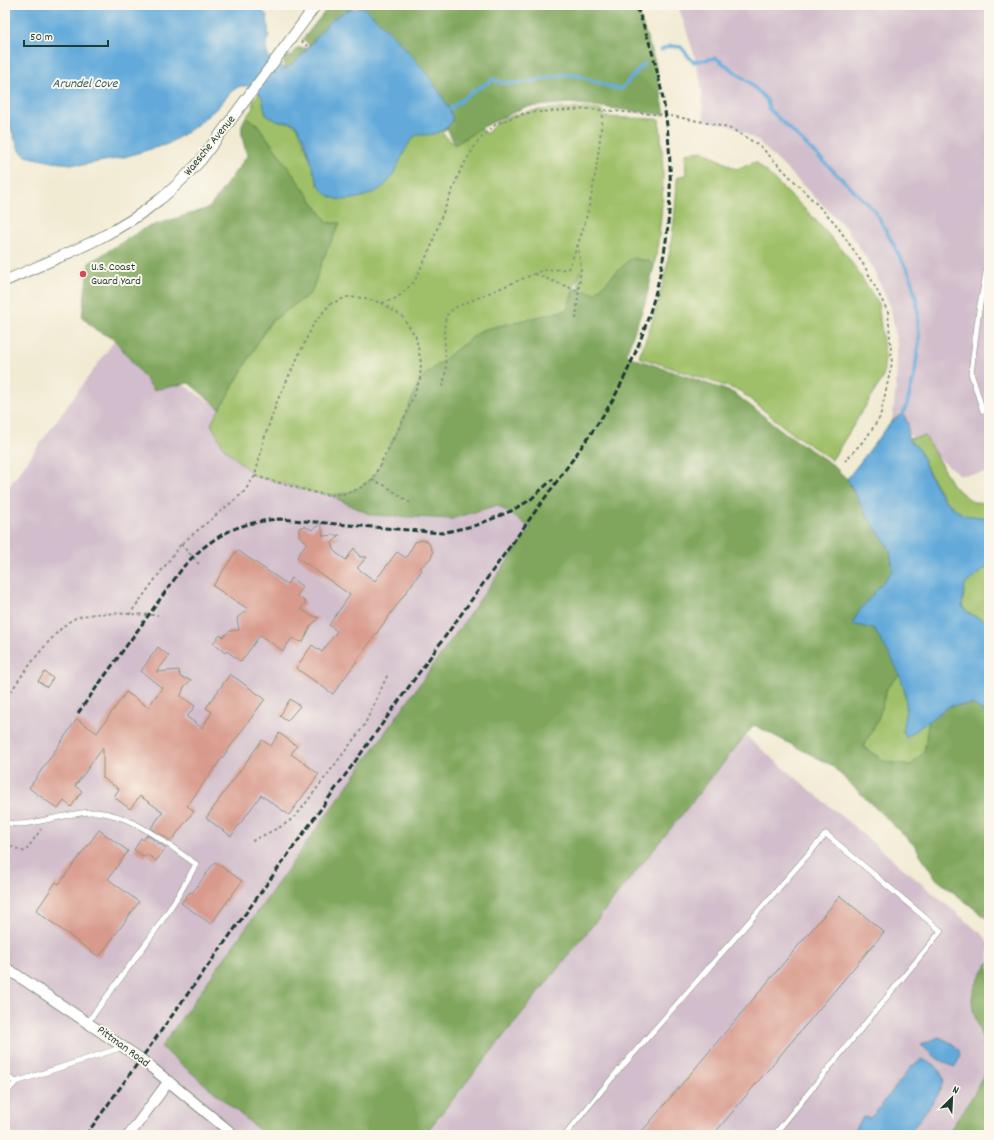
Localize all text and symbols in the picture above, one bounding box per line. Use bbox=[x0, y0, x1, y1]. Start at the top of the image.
scale bar bbox=[24, 22, 108, 48]
text: 50 m bbox=[30, 29, 53, 46]
water label: Arundel Cove bbox=[53, 75, 119, 94]
street label: Waesche Avenue bbox=[180, 112, 240, 180]
place label: U.S. Coast Guard Yard bbox=[91, 259, 141, 290]
marker: U.S. Coast Guard Yard bbox=[78, 269, 88, 279]
street label: Pittman Road bbox=[93, 1022, 153, 1072]
north arrow bbox=[932, 1078, 972, 1118]
text: N bbox=[950, 1082, 962, 1099]

